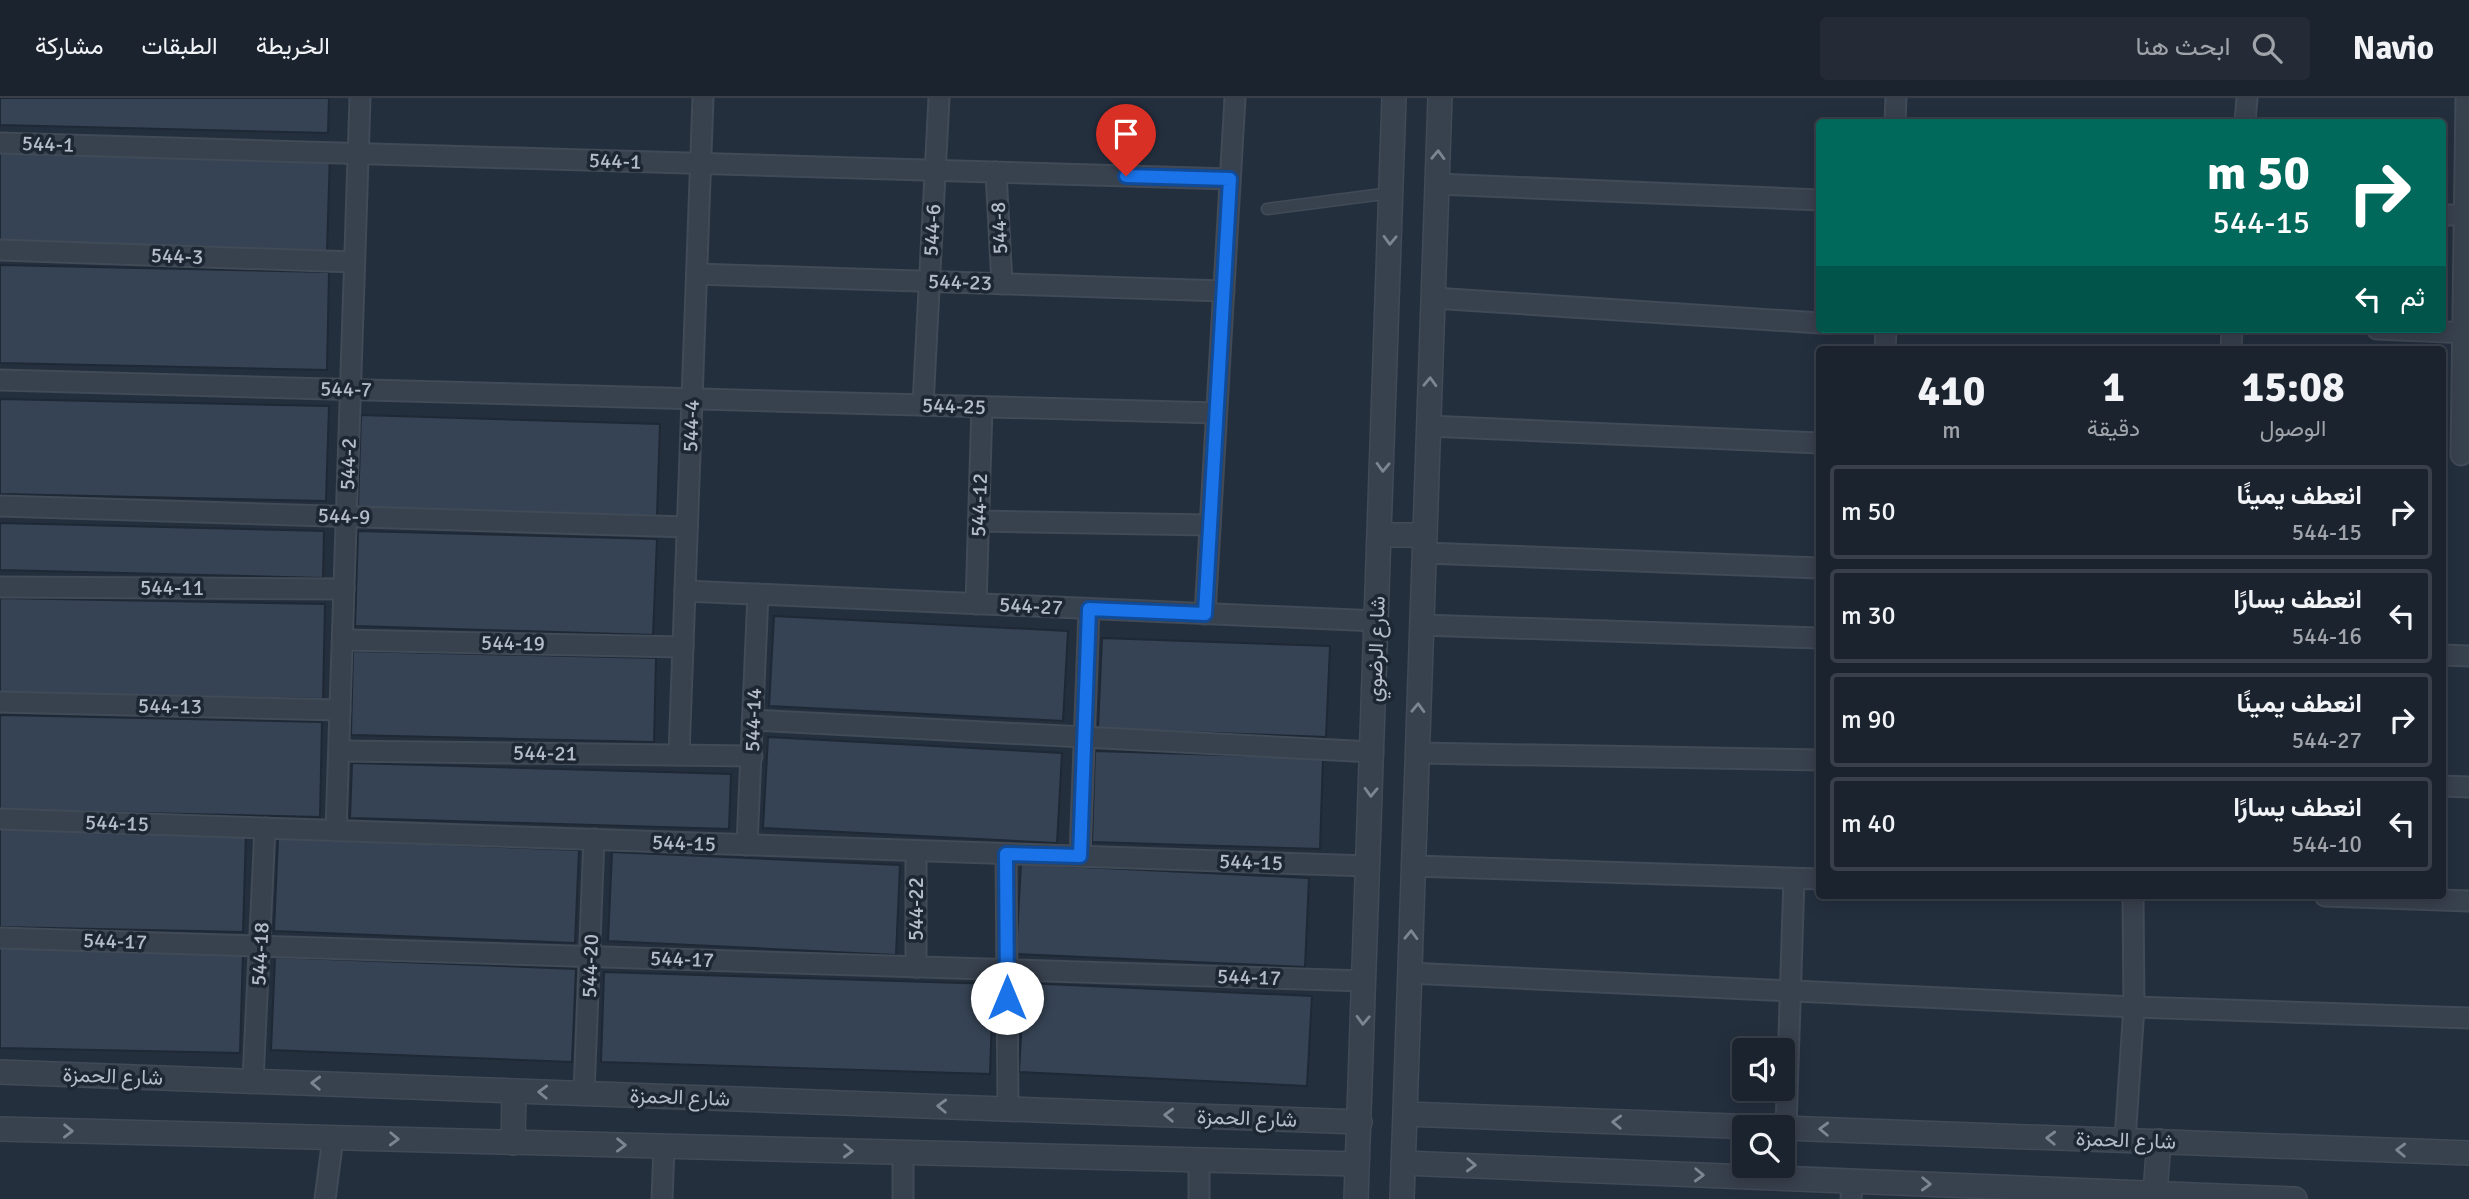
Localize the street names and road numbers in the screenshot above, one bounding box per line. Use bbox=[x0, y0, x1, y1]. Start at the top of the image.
street label: 544-1 bbox=[21, 130, 75, 158]
street label: 544-1 bbox=[588, 147, 642, 175]
street label: 544-8 bbox=[985, 201, 1013, 255]
street label: 544-6 bbox=[918, 203, 946, 257]
street label: 544-3 bbox=[150, 242, 204, 270]
street label: 544-23 bbox=[928, 268, 992, 296]
street label: 544-7 bbox=[320, 376, 372, 402]
street label: 544-25 bbox=[922, 392, 986, 420]
street label: 544-4 bbox=[677, 399, 705, 453]
street label: 544-2 bbox=[334, 437, 362, 491]
street label: 544-12 bbox=[965, 473, 993, 537]
street label: 544-9 bbox=[317, 502, 371, 530]
street label: 544-11 bbox=[140, 575, 204, 601]
street label: 544-27 bbox=[998, 591, 1064, 621]
street label: شارع الرضوي bbox=[1361, 596, 1395, 703]
street label: 544-19 bbox=[481, 629, 545, 657]
street label: 544-14 bbox=[739, 688, 767, 752]
street label: 544-13 bbox=[138, 692, 202, 720]
street label: 544-21 bbox=[513, 739, 577, 767]
street label: 544-15 bbox=[85, 809, 149, 837]
street label: 544-15 bbox=[652, 829, 716, 857]
street label: 544-15 bbox=[1219, 848, 1283, 876]
street label: 544-22 bbox=[903, 877, 929, 941]
street label: 544-18 bbox=[245, 921, 275, 987]
street label: 544-17 bbox=[83, 927, 147, 955]
street label: 544-20 bbox=[576, 934, 604, 998]
street label: 544-17 bbox=[650, 945, 714, 973]
street label: 544-17 bbox=[1217, 963, 1281, 991]
street label: شارع الحمزة bbox=[62, 1061, 164, 1092]
street label: شارع الحمزة bbox=[629, 1082, 731, 1113]
street label: شارع الحمزة bbox=[1196, 1103, 1298, 1134]
street label: شارع الحمزة bbox=[2075, 1125, 2177, 1156]

